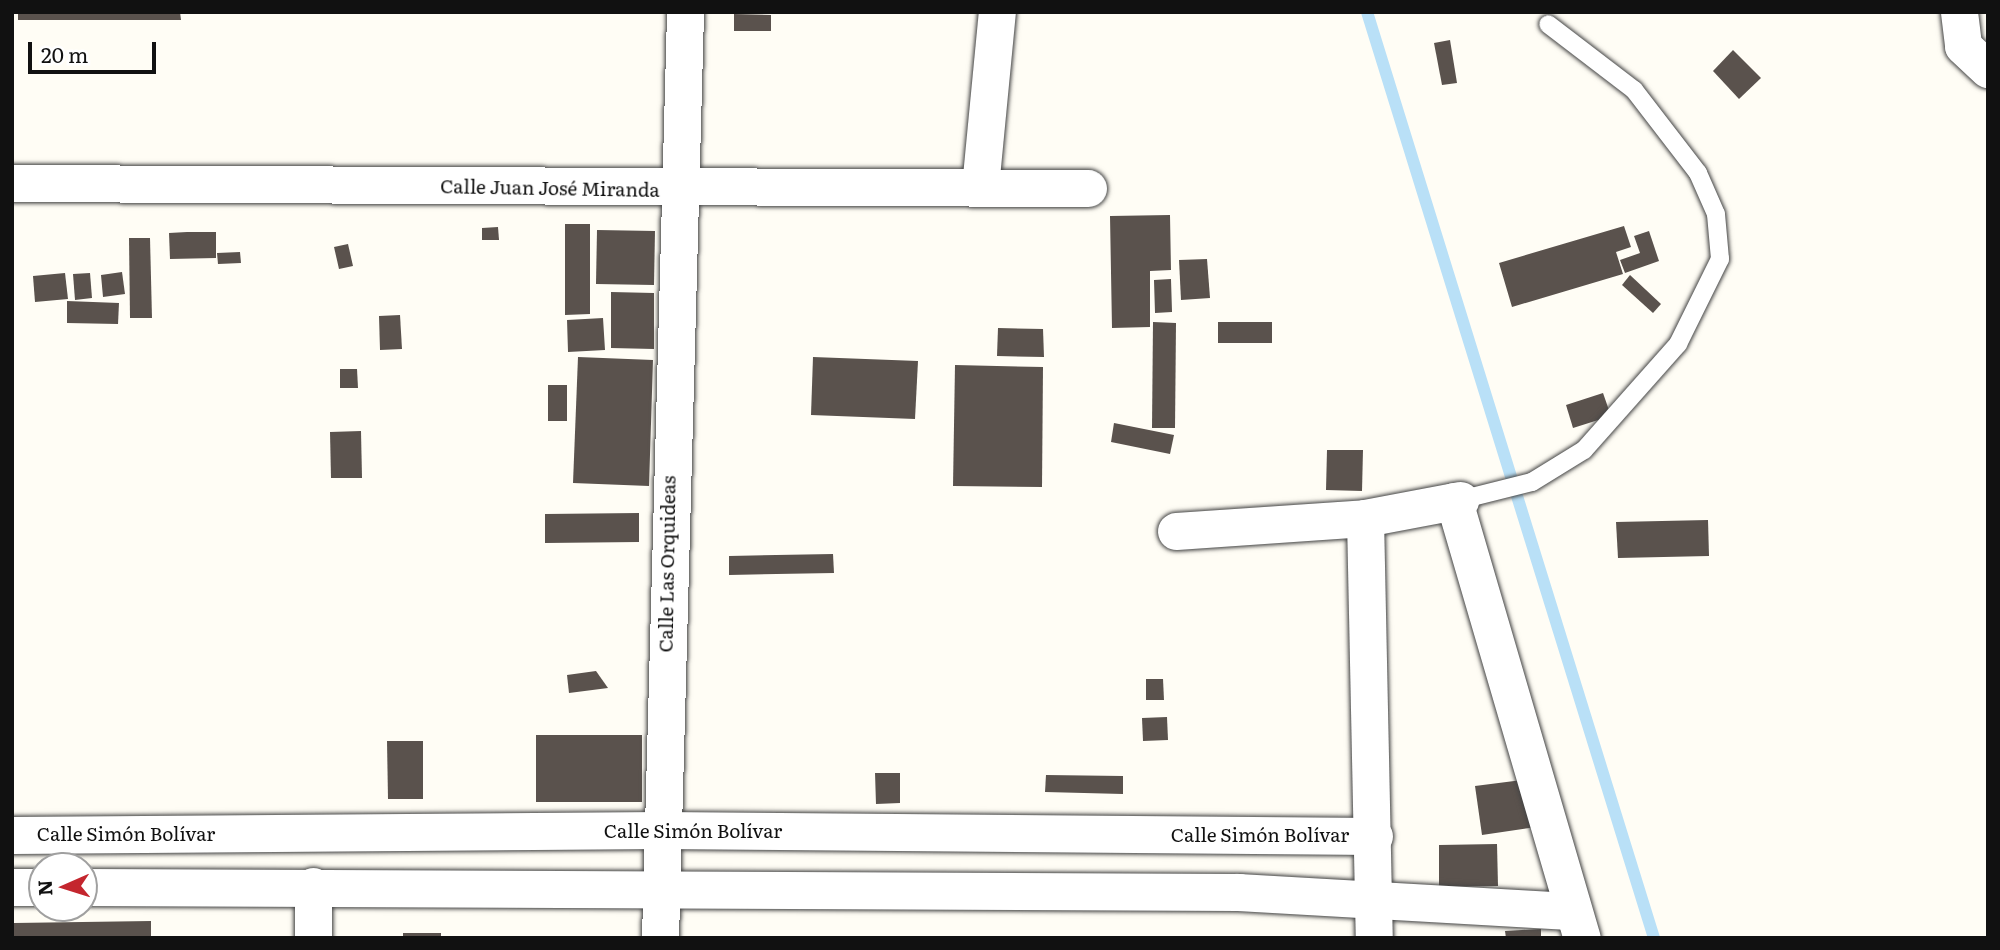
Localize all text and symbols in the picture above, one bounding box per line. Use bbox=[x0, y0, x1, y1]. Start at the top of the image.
scale bar bbox=[32, 28, 159, 72]
text: 20 m bbox=[41, 38, 88, 69]
street label: Calle Juan José Miranda bbox=[440, 175, 660, 201]
street label: Calle Las Orquideas bbox=[654, 475, 680, 653]
street label: Calle Simón Bolívar bbox=[604, 820, 782, 842]
street label: Calle Simón Bolívar bbox=[37, 823, 215, 845]
street label: Calle Simón Bolívar bbox=[1171, 824, 1349, 846]
north arrow bbox=[28, 852, 98, 922]
text: N bbox=[30, 879, 58, 897]

